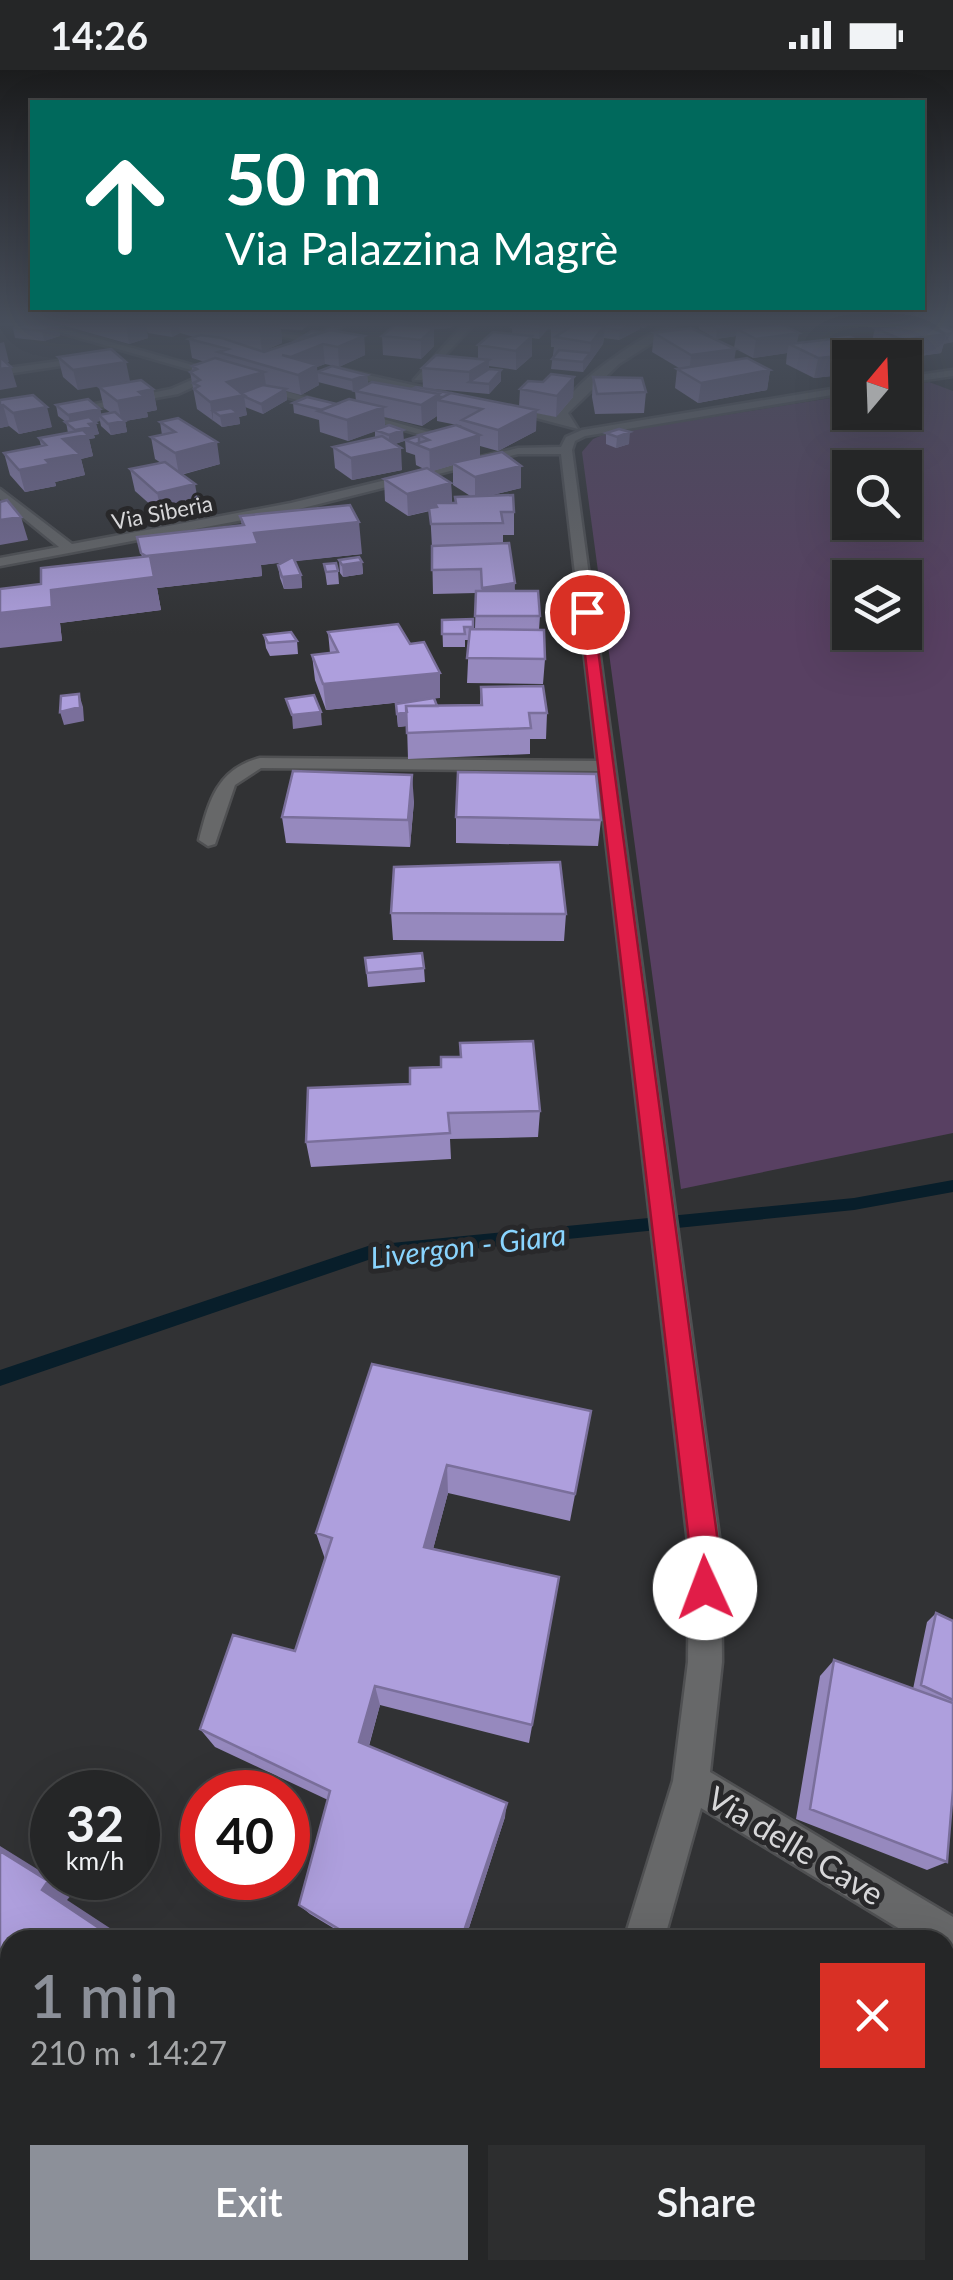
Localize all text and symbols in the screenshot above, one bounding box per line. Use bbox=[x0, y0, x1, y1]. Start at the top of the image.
text: 14:26 bbox=[50, 12, 148, 58]
text: 50 m bbox=[225, 136, 382, 220]
icon: ahead bbox=[60, 140, 190, 270]
text: Via Palazzina Magrè bbox=[225, 221, 618, 275]
north arrow bbox=[832, 340, 922, 430]
map controls bbox=[832, 340, 922, 650]
button: search bbox=[832, 450, 922, 540]
street label: Via Siberia bbox=[109, 489, 215, 535]
button: layers bbox=[832, 560, 922, 650]
pin bbox=[545, 570, 630, 655]
icon: arrive bbox=[560, 585, 615, 640]
water label: Livergon - Giara bbox=[368, 1215, 568, 1275]
position arrow bbox=[653, 1536, 757, 1640]
speed limit sign: 40 bbox=[180, 1770, 310, 1900]
street label: Via delle Cave bbox=[701, 1777, 891, 1913]
text: 32 bbox=[66, 1793, 124, 1853]
text: km/h bbox=[66, 1845, 124, 1875]
text: 1 min bbox=[30, 1959, 178, 2031]
button: close bbox=[820, 1963, 925, 2068]
text: 210 m · 14:27 bbox=[30, 2033, 227, 2072]
button: Exit bbox=[30, 2145, 468, 2260]
button: Share bbox=[488, 2145, 925, 2260]

